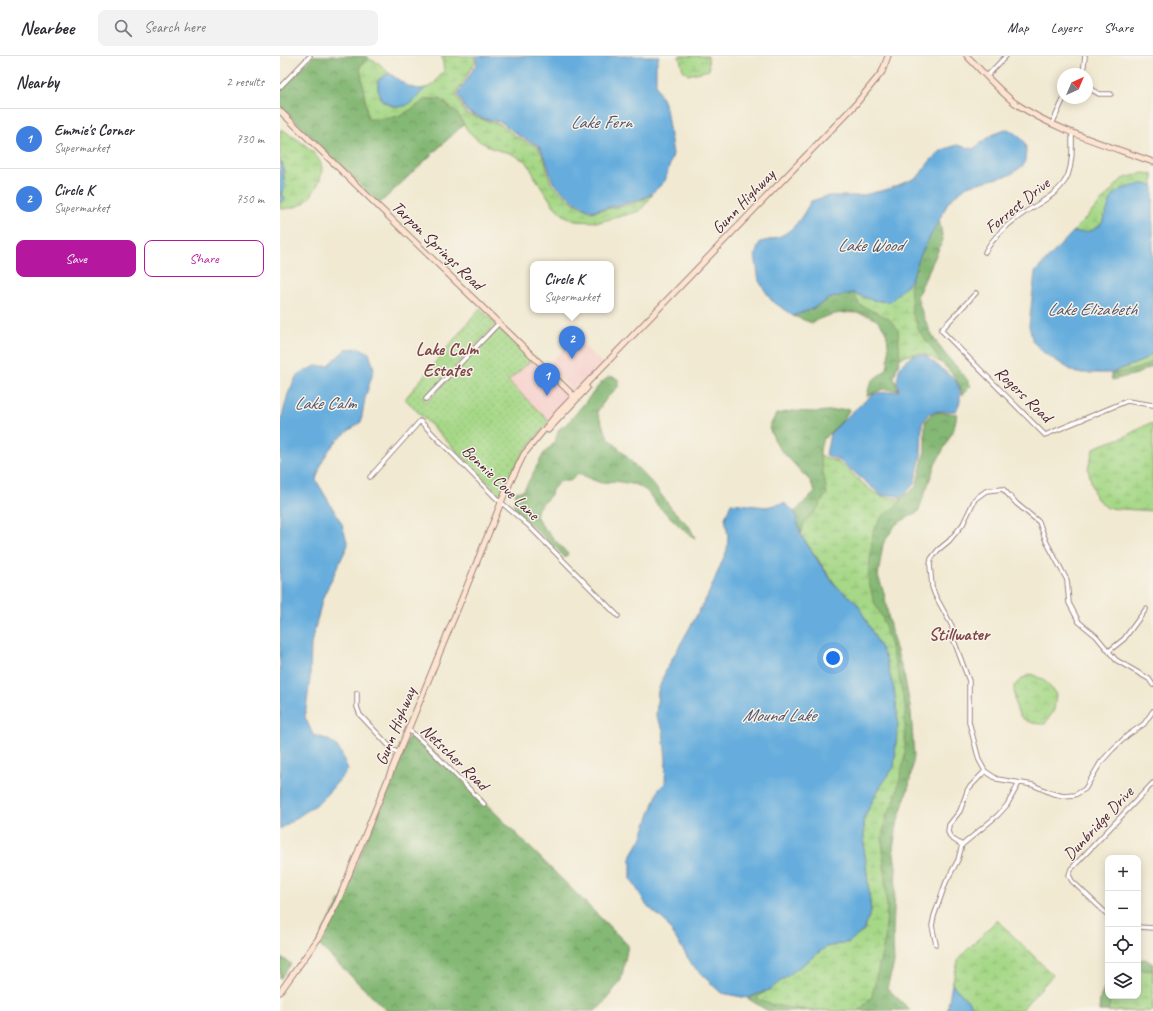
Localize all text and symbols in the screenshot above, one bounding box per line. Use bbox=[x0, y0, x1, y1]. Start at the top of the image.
search box bbox=[98, 10, 378, 46]
text: Nearbee bbox=[20, 16, 74, 40]
icon: search bbox=[112, 17, 134, 39]
text: Search here bbox=[144, 18, 205, 37]
text: Map bbox=[1007, 19, 1029, 36]
text: Layers bbox=[1051, 19, 1082, 36]
text: Share bbox=[1104, 19, 1133, 36]
north arrow bbox=[1057, 68, 1093, 104]
text: Nearby bbox=[16, 72, 59, 93]
text: 2 results bbox=[226, 74, 264, 90]
water label: Lake Fern bbox=[570, 111, 633, 133]
text: Emmie's Corner bbox=[54, 121, 134, 140]
text: 1 bbox=[26, 131, 32, 147]
text: 730 m bbox=[236, 131, 264, 147]
text: Supermarket bbox=[54, 140, 109, 156]
street label: Gunn Highway bbox=[707, 164, 780, 238]
street label: Forrest Drive bbox=[981, 172, 1055, 238]
text: Circle K bbox=[54, 181, 94, 200]
text: 2 bbox=[26, 191, 32, 207]
text: 750 m bbox=[236, 191, 264, 207]
street label: Tarpon Springs Road bbox=[387, 196, 490, 296]
text: Supermarket bbox=[54, 200, 109, 216]
water label: Lake Wood bbox=[837, 234, 908, 256]
button: Save bbox=[16, 240, 136, 277]
button: Share bbox=[144, 240, 264, 277]
popup bbox=[530, 261, 614, 313]
text: Circle K bbox=[544, 270, 584, 289]
text: Supermarket bbox=[544, 289, 600, 305]
water label: Lake Elizabeth bbox=[1047, 298, 1139, 320]
pin: 2 bbox=[559, 326, 585, 359]
district label: Lake Calm Estates bbox=[416, 338, 479, 381]
street label: Rogers Road bbox=[991, 362, 1058, 428]
pin: 1 bbox=[534, 363, 560, 396]
water label: Lake Calm bbox=[294, 392, 358, 414]
street label: Bonnie Cove Lane bbox=[458, 440, 545, 526]
district label: Stillwater bbox=[929, 623, 992, 645]
your location bbox=[823, 648, 843, 668]
street label: Gunn Highway bbox=[370, 683, 421, 768]
water label: Mound Lake bbox=[743, 704, 819, 726]
street label: Netscher Road bbox=[416, 720, 495, 797]
street label: Dunbridge Drive bbox=[1059, 781, 1139, 865]
map controls bbox=[1105, 855, 1141, 999]
button: + bbox=[1105, 855, 1141, 891]
button: − bbox=[1105, 891, 1141, 927]
button: locate bbox=[1105, 927, 1141, 963]
button: layers bbox=[1105, 963, 1141, 999]

